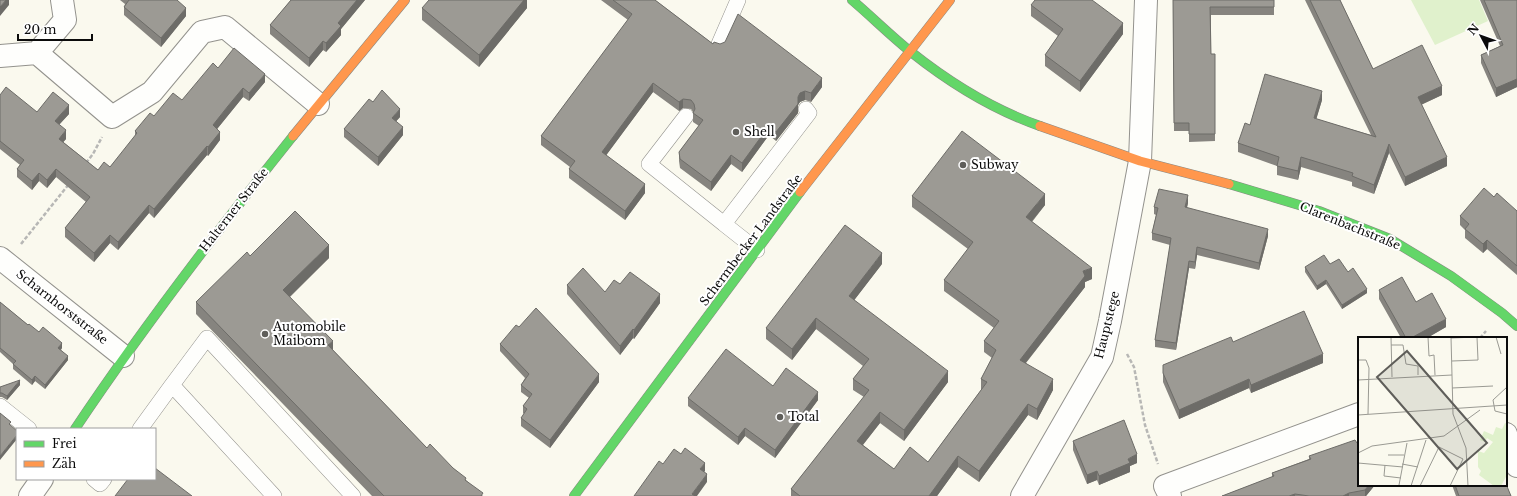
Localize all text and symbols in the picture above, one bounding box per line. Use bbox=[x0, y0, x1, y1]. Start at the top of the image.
scale bar bbox=[18, 16, 92, 42]
north arrow bbox=[1461, 16, 1501, 56]
text: N bbox=[1465, 20, 1483, 38]
text: 20 m bbox=[24, 22, 56, 37]
place label: Shell bbox=[744, 124, 775, 139]
marker: Shell bbox=[731, 127, 741, 137]
place label: Subway bbox=[971, 157, 1019, 172]
marker: Subway bbox=[958, 160, 968, 170]
street label: Halterner Straße bbox=[196, 165, 271, 255]
street label: Schermbecker Landstraße bbox=[696, 171, 805, 308]
street label: Clarenbachstraße bbox=[1298, 198, 1403, 253]
street label: Scharnhorststraße bbox=[13, 266, 111, 347]
street label: Hauptstege bbox=[1091, 289, 1122, 360]
place label: Automobile Maibom bbox=[272, 319, 346, 348]
marker: Automobile Maibom bbox=[260, 329, 270, 339]
inset map bbox=[1358, 337, 1507, 486]
place label: Total bbox=[788, 409, 819, 424]
marker: Total bbox=[775, 412, 785, 422]
legend bbox=[16, 428, 156, 480]
text: Frei bbox=[52, 436, 77, 451]
text: Zäh bbox=[52, 456, 76, 471]

